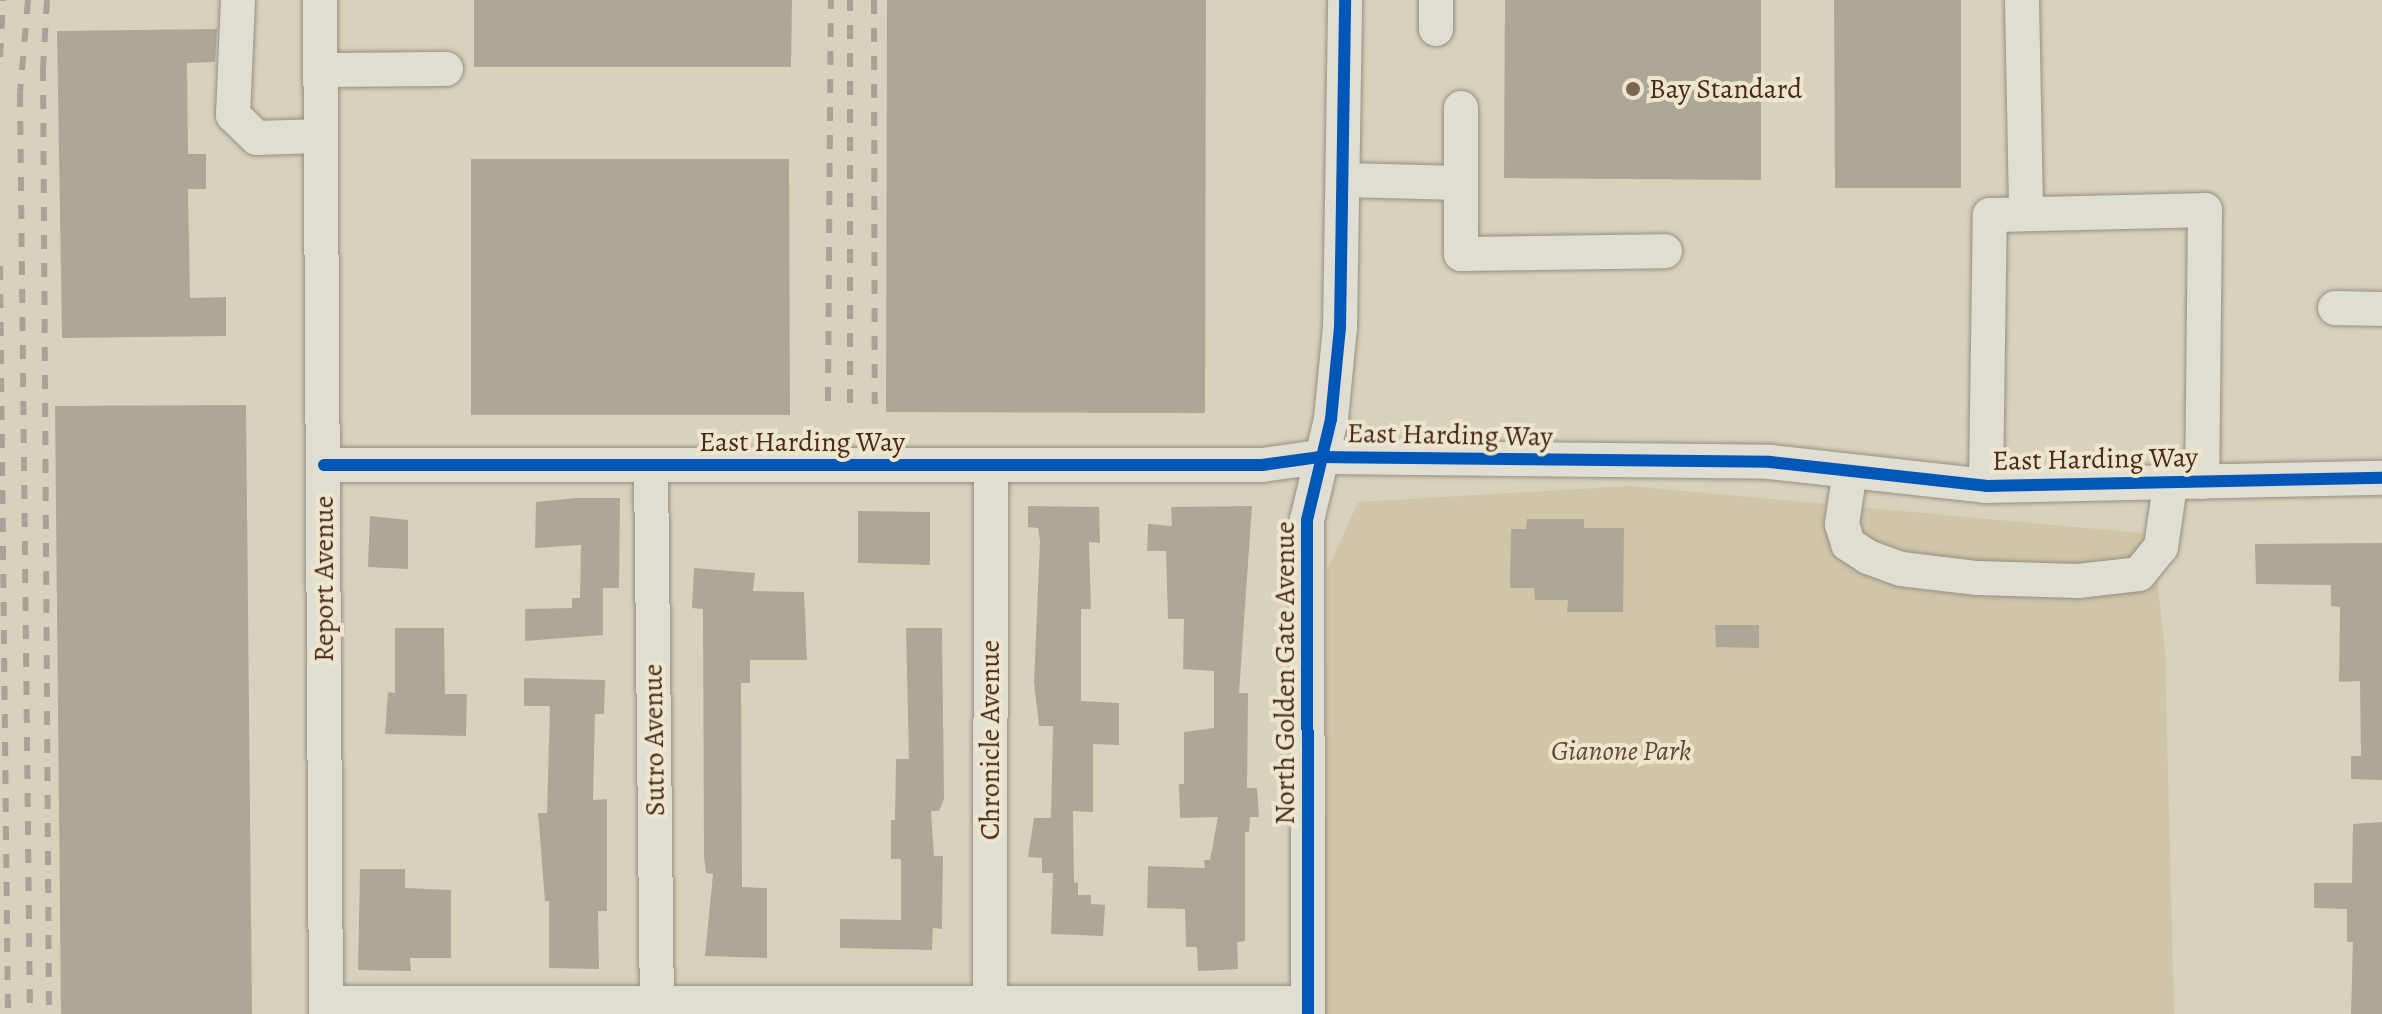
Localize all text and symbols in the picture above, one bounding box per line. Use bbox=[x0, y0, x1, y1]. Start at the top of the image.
place label: Bay Standard bbox=[1649, 72, 1802, 106]
marker: Bay Standard bbox=[1624, 80, 1642, 98]
street label: East Harding Way bbox=[1347, 416, 1553, 454]
street label: East Harding Way bbox=[699, 425, 905, 459]
street label: East Harding Way bbox=[1992, 440, 2198, 478]
street label: Report Avenue bbox=[307, 496, 341, 662]
street label: North Golden Gate Avenue bbox=[1268, 521, 1302, 825]
street label: Chronicle Avenue bbox=[973, 640, 1007, 840]
street label: Sutro Avenue bbox=[636, 663, 672, 817]
park label: Gianone Park bbox=[1551, 734, 1691, 768]

